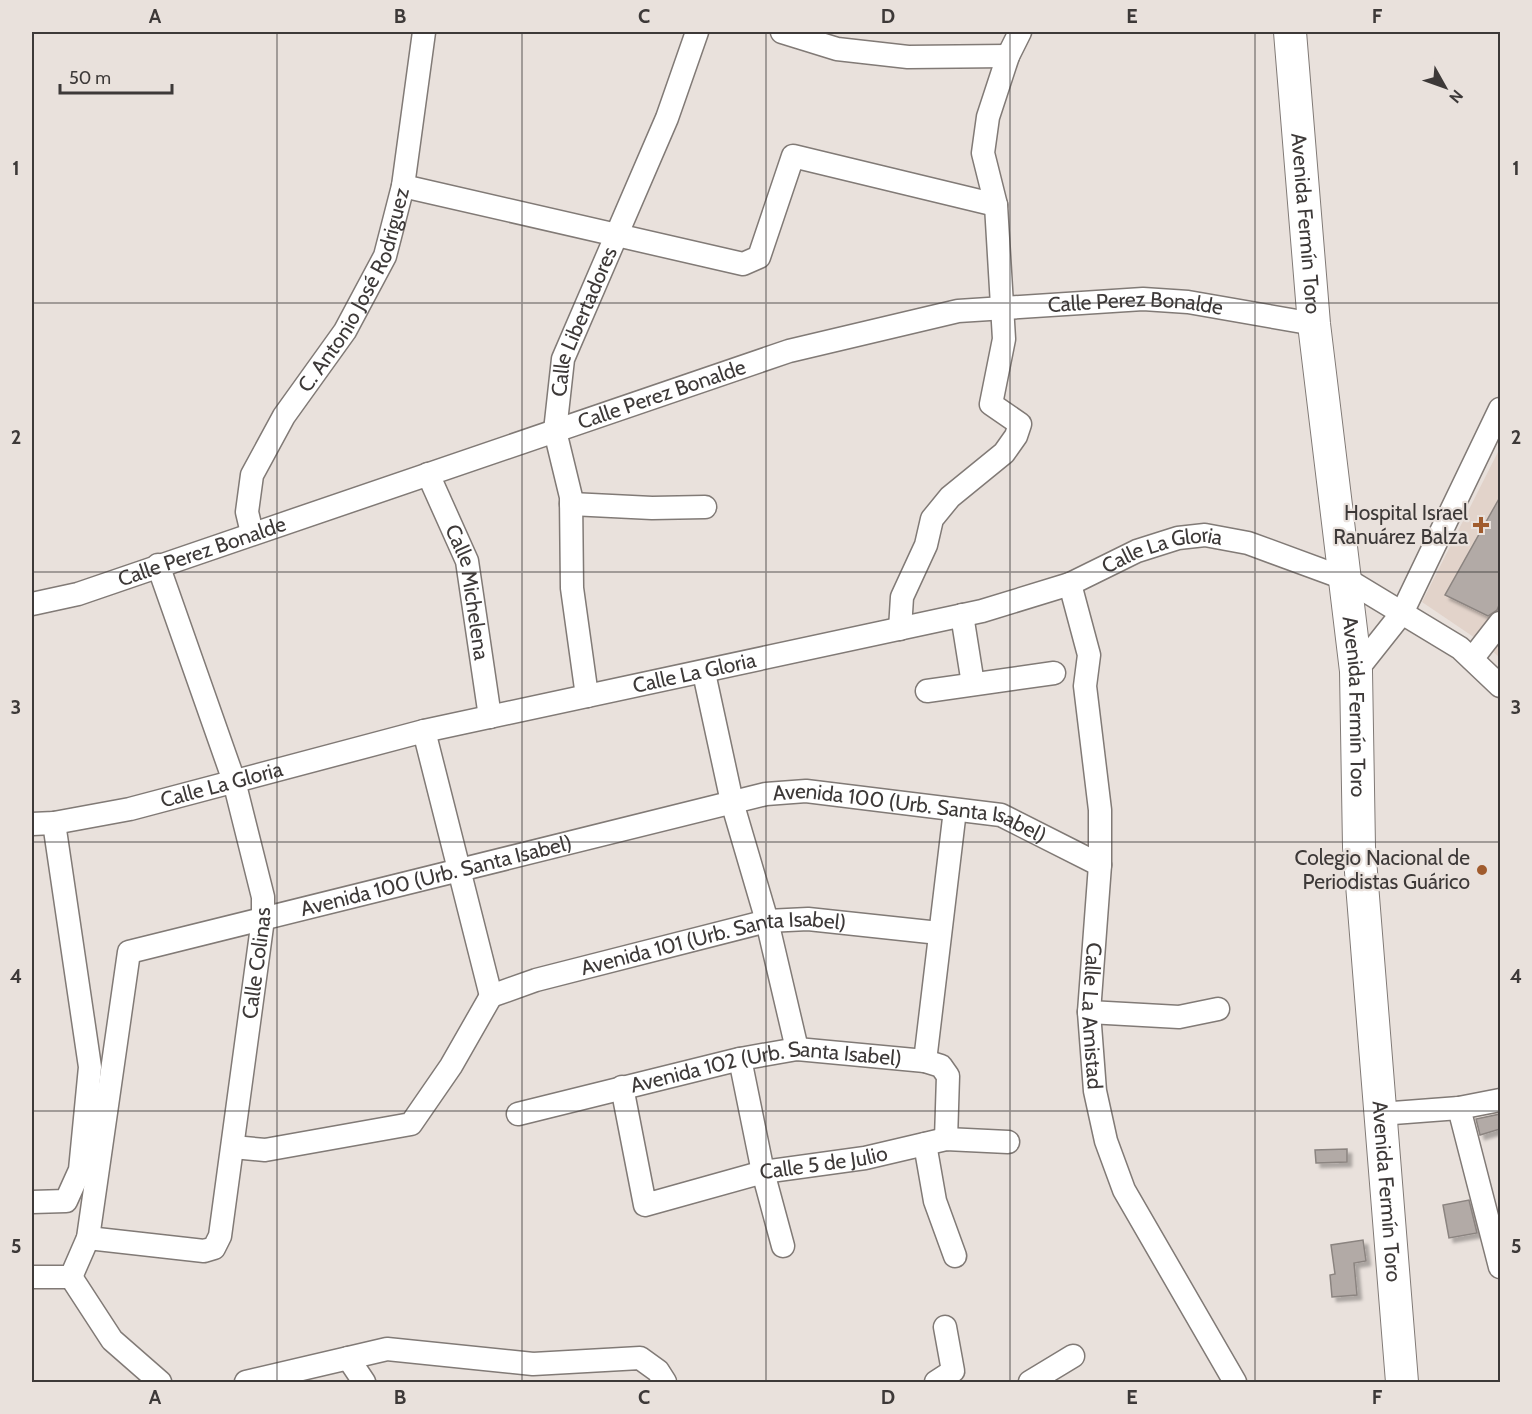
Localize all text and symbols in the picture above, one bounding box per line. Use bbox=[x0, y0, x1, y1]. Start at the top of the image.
text: A bbox=[149, 4, 162, 28]
text: B bbox=[394, 4, 406, 28]
text: C bbox=[638, 4, 650, 28]
text: D bbox=[881, 4, 895, 28]
text: E bbox=[1126, 4, 1138, 28]
text: F bbox=[1372, 4, 1383, 28]
scale bar bbox=[60, 57, 172, 95]
north arrow bbox=[1415, 57, 1475, 117]
text: 50 m bbox=[69, 67, 111, 89]
text: N bbox=[1445, 86, 1467, 107]
street label: Avenida Fermín Toro bbox=[1286, 132, 1326, 315]
text: 1 bbox=[12, 156, 20, 180]
text: 1 bbox=[1512, 156, 1520, 180]
street label: C. Antonio José Rodriguez bbox=[292, 185, 414, 397]
street label: Calle Libertadores bbox=[546, 243, 622, 398]
street label: Calle Perez Bonalde bbox=[1047, 286, 1225, 320]
street label: Calle Perez Bonalde bbox=[574, 354, 749, 434]
text: 2 bbox=[11, 425, 21, 449]
text: 2 bbox=[1511, 425, 1521, 449]
place label: Hospital Israel Ranuárez Balza bbox=[1333, 500, 1468, 549]
street label: Calle Perez Bonalde bbox=[114, 511, 289, 591]
marker: Hospital Israel Ranuárez Balza bbox=[1472, 516, 1490, 534]
street label: Calle Michelena bbox=[440, 520, 494, 662]
street label: Calle La Gloria bbox=[1097, 522, 1225, 578]
street label: Avenida Fermín Toro bbox=[1337, 614, 1371, 798]
street label: Calle La Gloria bbox=[630, 647, 758, 698]
text: 3 bbox=[11, 695, 21, 719]
text: 3 bbox=[1511, 695, 1521, 719]
street label: Calle La Gloria bbox=[158, 756, 285, 812]
street label: Avenida 100 (Urb. Santa Isabel) bbox=[772, 778, 1051, 848]
street label: Avenida 100 (Urb. Santa Isabel) bbox=[298, 830, 574, 921]
place label: Colegio Nacional de Periodistas Guárico bbox=[1295, 845, 1470, 894]
marker: Colegio Nacional de Periodistas Guárico bbox=[1475, 863, 1489, 877]
street label: Avenida 101 (Urb. Santa Isabel) bbox=[578, 906, 847, 980]
street label: Calle Colinas bbox=[237, 907, 275, 1020]
street label: Calle La Amistad bbox=[1077, 942, 1108, 1090]
text: 4 bbox=[10, 964, 22, 988]
text: 4 bbox=[1510, 964, 1522, 988]
street label: Avenida 102 (Urb. Santa Isabel) bbox=[628, 1036, 903, 1098]
street label: Avenida Fermín Toro bbox=[1367, 1100, 1407, 1283]
street label: Calle 5 de Julio bbox=[758, 1140, 890, 1184]
text: 5 bbox=[11, 1234, 21, 1258]
text: 5 bbox=[1511, 1234, 1521, 1258]
text: A bbox=[149, 1385, 162, 1409]
text: B bbox=[394, 1385, 406, 1409]
text: C bbox=[638, 1385, 650, 1409]
text: D bbox=[881, 1385, 895, 1409]
text: E bbox=[1126, 1385, 1138, 1409]
text: F bbox=[1372, 1385, 1383, 1409]

